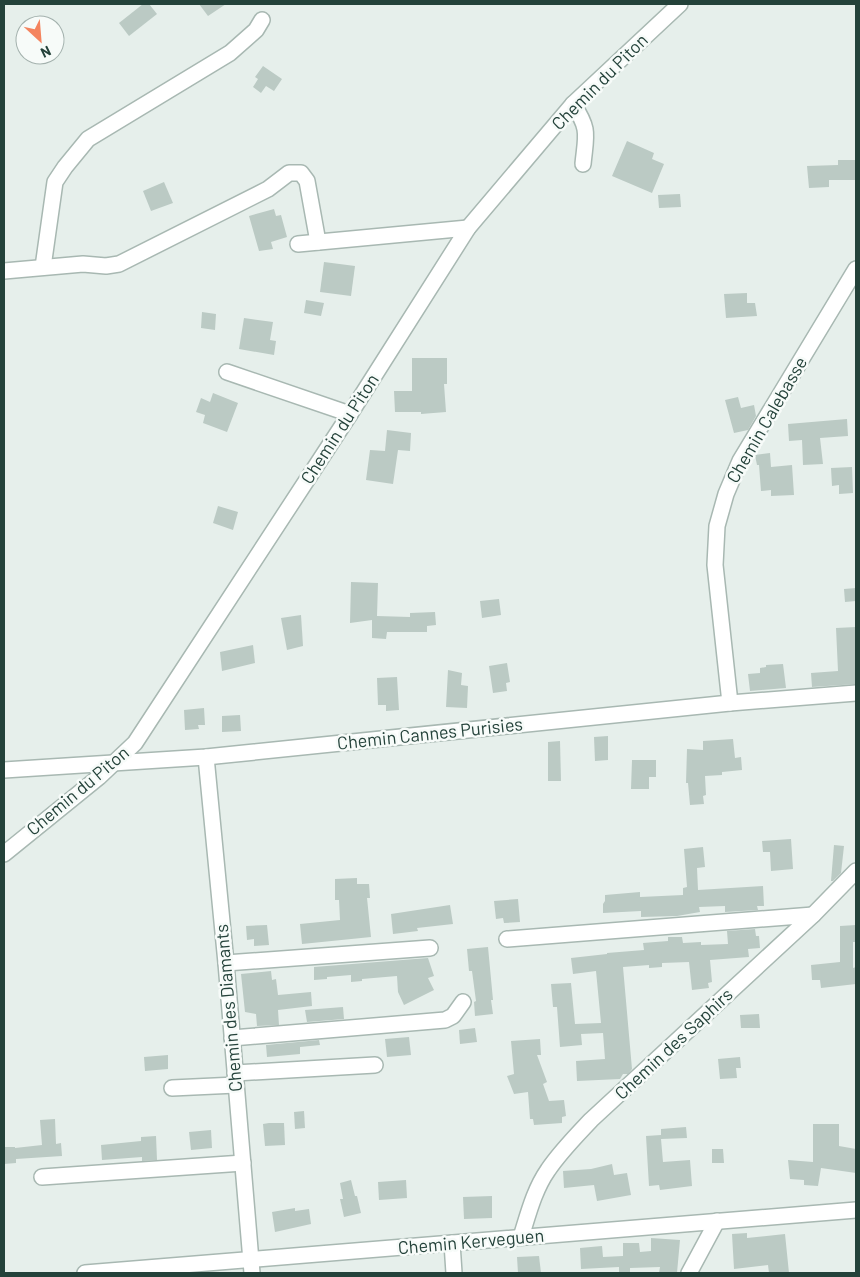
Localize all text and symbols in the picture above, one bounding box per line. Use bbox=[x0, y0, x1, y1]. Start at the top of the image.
north arrow bbox=[15, 15, 65, 65]
street label: Chemin du Piton bbox=[547, 29, 652, 134]
text: N bbox=[38, 42, 54, 62]
street label: Chemin Calebasse bbox=[721, 352, 811, 487]
street label: Chemin du Piton bbox=[295, 369, 383, 488]
street label: Chemin Cannes Purisies bbox=[336, 712, 524, 754]
street label: Chemin du Piton bbox=[22, 741, 133, 839]
street label: Chemin des Diamants bbox=[210, 923, 246, 1093]
street label: Chemin des Saphirs bbox=[610, 983, 737, 1104]
street label: Chemin Kerveguen bbox=[397, 1224, 545, 1258]

